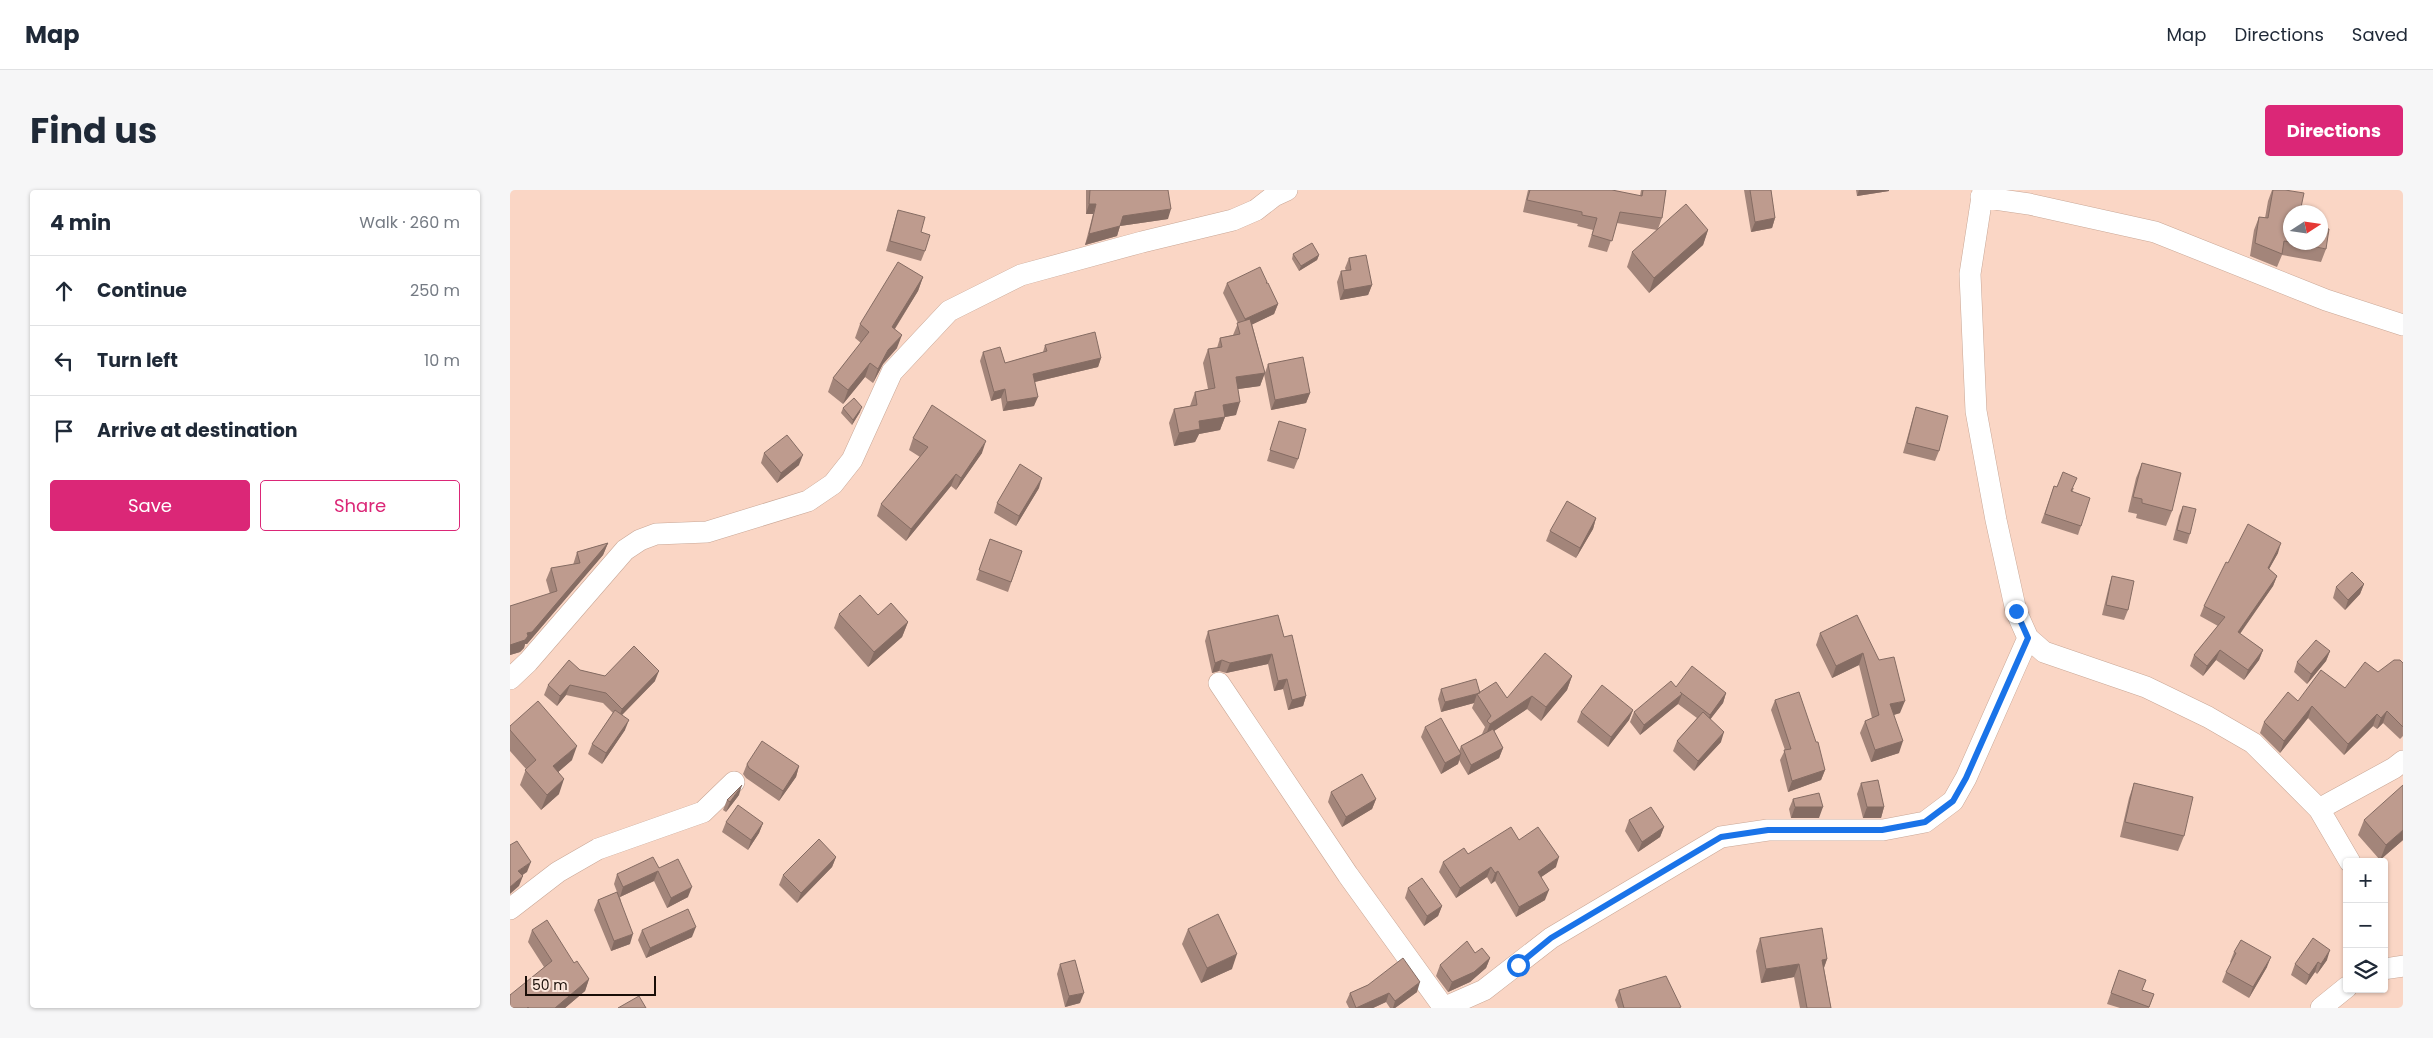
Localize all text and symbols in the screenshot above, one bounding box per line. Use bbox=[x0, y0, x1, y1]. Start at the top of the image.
text: Map bbox=[25, 18, 80, 51]
text: Map bbox=[2167, 22, 2206, 47]
text: Directions bbox=[2234, 22, 2324, 47]
text: Saved bbox=[2352, 22, 2408, 47]
button: Directions bbox=[2265, 105, 2403, 156]
text: Find us bbox=[30, 106, 157, 155]
north arrow bbox=[2283, 205, 2328, 250]
text: 4 min bbox=[50, 208, 111, 237]
text: Walk · 260 m bbox=[359, 211, 460, 234]
icon: ahead bbox=[50, 277, 78, 305]
text: Continue bbox=[97, 277, 187, 304]
text: 250 m bbox=[410, 279, 460, 302]
icon: left bbox=[50, 347, 78, 375]
text: Turn left bbox=[97, 347, 178, 374]
text: 10 m bbox=[424, 349, 460, 372]
icon: arrive bbox=[50, 417, 78, 445]
text: Arrive at destination bbox=[97, 417, 298, 444]
button: Save bbox=[50, 480, 250, 531]
button: Share bbox=[260, 480, 460, 531]
route end bbox=[2005, 600, 2028, 623]
map controls bbox=[2343, 858, 2388, 993]
button: + bbox=[2343, 858, 2388, 903]
button: − bbox=[2343, 903, 2388, 948]
button: layers bbox=[2343, 948, 2388, 993]
route start bbox=[1507, 954, 1530, 977]
scale bar bbox=[525, 973, 656, 996]
text: 50 m bbox=[532, 975, 568, 995]

